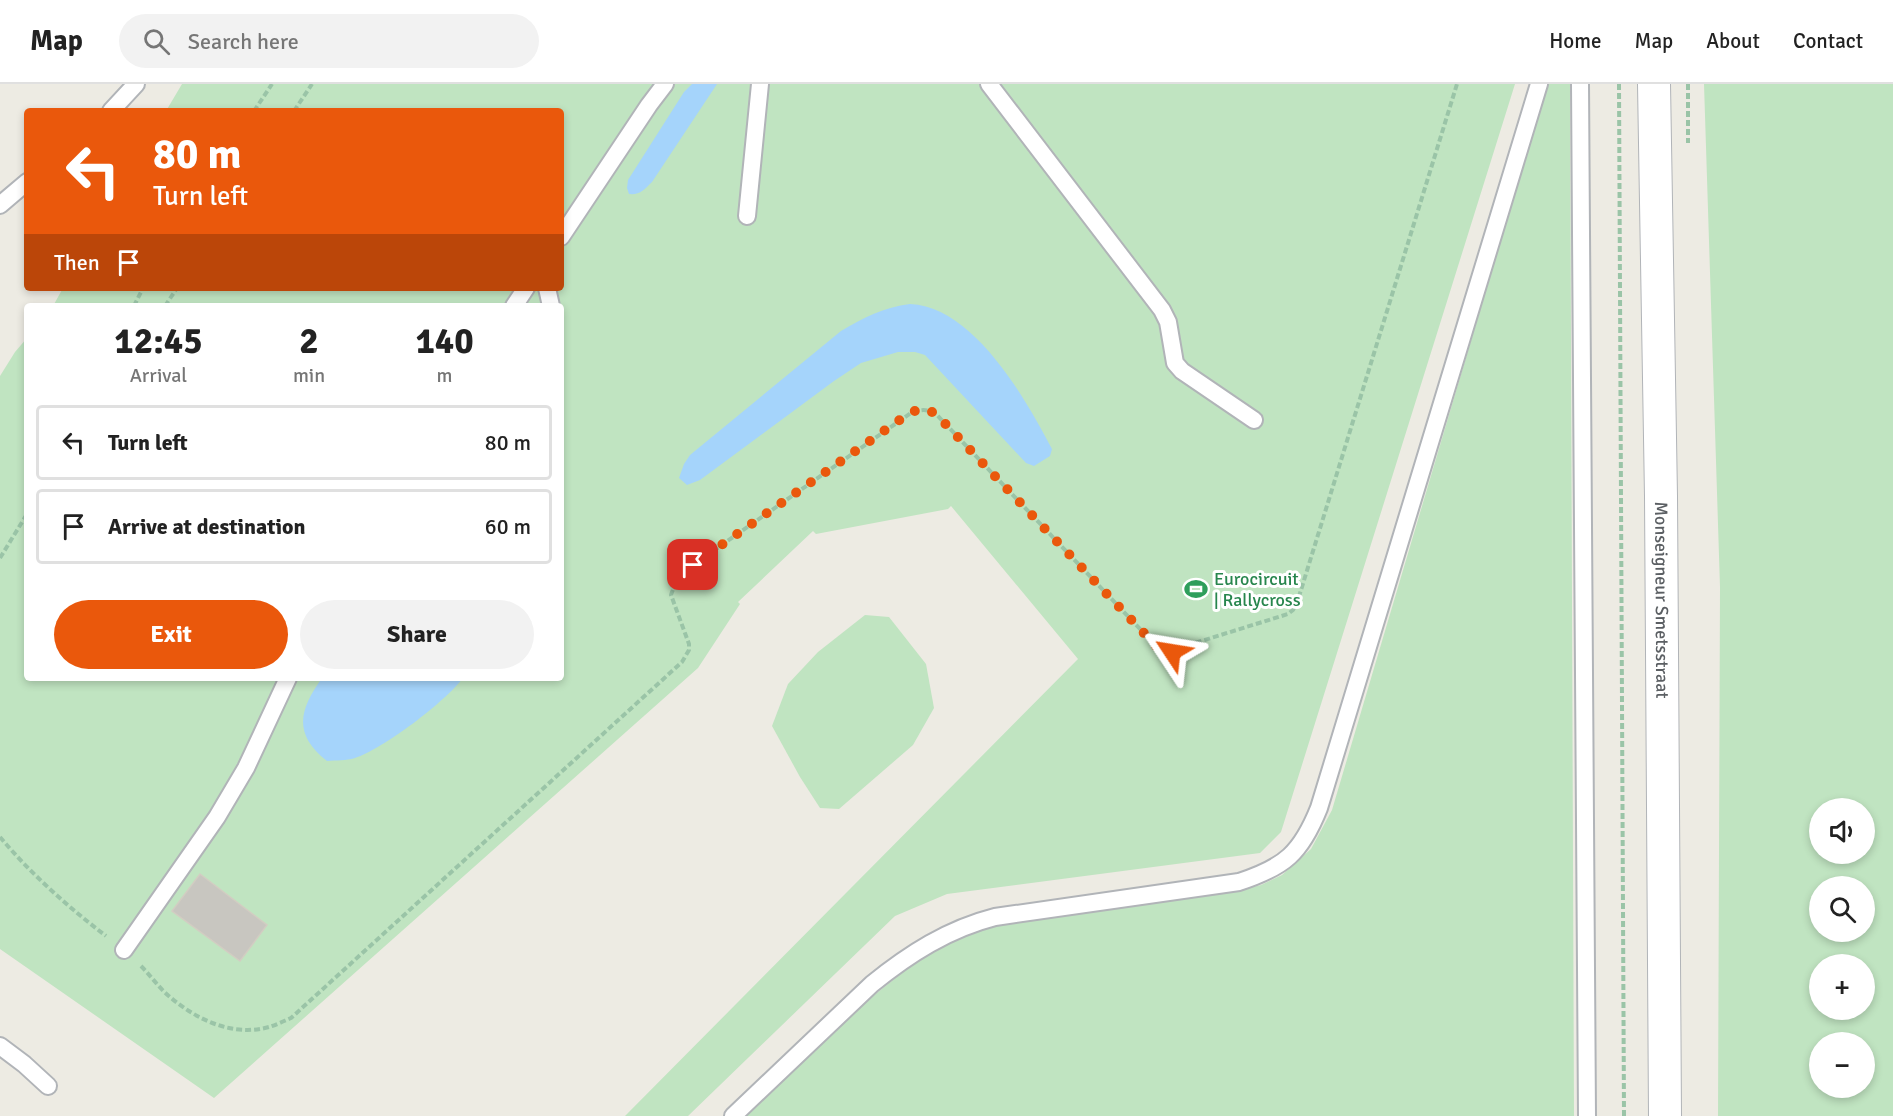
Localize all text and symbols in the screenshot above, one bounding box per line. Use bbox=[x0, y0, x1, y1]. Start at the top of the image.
search box bbox=[119, 14, 539, 68]
text: Map bbox=[30, 24, 83, 58]
icon: search bbox=[140, 25, 173, 58]
text: Search here bbox=[188, 28, 299, 55]
text: Home bbox=[1549, 28, 1602, 54]
text: Map bbox=[1635, 28, 1673, 54]
text: About bbox=[1706, 28, 1760, 54]
text: Contact bbox=[1793, 28, 1863, 54]
text: 80 m bbox=[153, 129, 242, 180]
icon: left bbox=[54, 132, 132, 210]
text: Turn left bbox=[153, 180, 248, 213]
icon: arrive bbox=[112, 246, 145, 279]
text: Then bbox=[54, 249, 100, 276]
text: 12:45 bbox=[114, 319, 203, 364]
text: 2 bbox=[299, 319, 319, 364]
text: 140 bbox=[415, 319, 474, 364]
text: Arrival bbox=[130, 363, 187, 388]
text: min bbox=[293, 363, 325, 388]
text: m bbox=[437, 363, 453, 388]
icon: left bbox=[57, 426, 90, 459]
text: Turn left bbox=[108, 429, 188, 456]
text: 80 m bbox=[485, 429, 531, 456]
street label: Monseigneur Smetsstraat bbox=[1650, 501, 1673, 699]
icon: arrive bbox=[57, 510, 90, 543]
text: Arrive at destination bbox=[108, 513, 305, 540]
text: 60 m bbox=[485, 513, 531, 540]
pin bbox=[667, 539, 718, 590]
icon: arrive bbox=[676, 548, 709, 581]
place label: Eurocircuit | Rallycross bbox=[1214, 568, 1301, 611]
sports icon: Eurocircuit | Rallycross bbox=[1183, 576, 1209, 602]
button: Exit bbox=[54, 600, 288, 669]
button: Share bbox=[300, 600, 534, 669]
position arrow bbox=[1140, 620, 1204, 684]
map controls bbox=[1809, 798, 1875, 1098]
button: sound bbox=[1809, 798, 1875, 864]
button: search bbox=[1809, 876, 1875, 942]
button: + bbox=[1809, 954, 1875, 1020]
button: − bbox=[1809, 1032, 1875, 1098]

